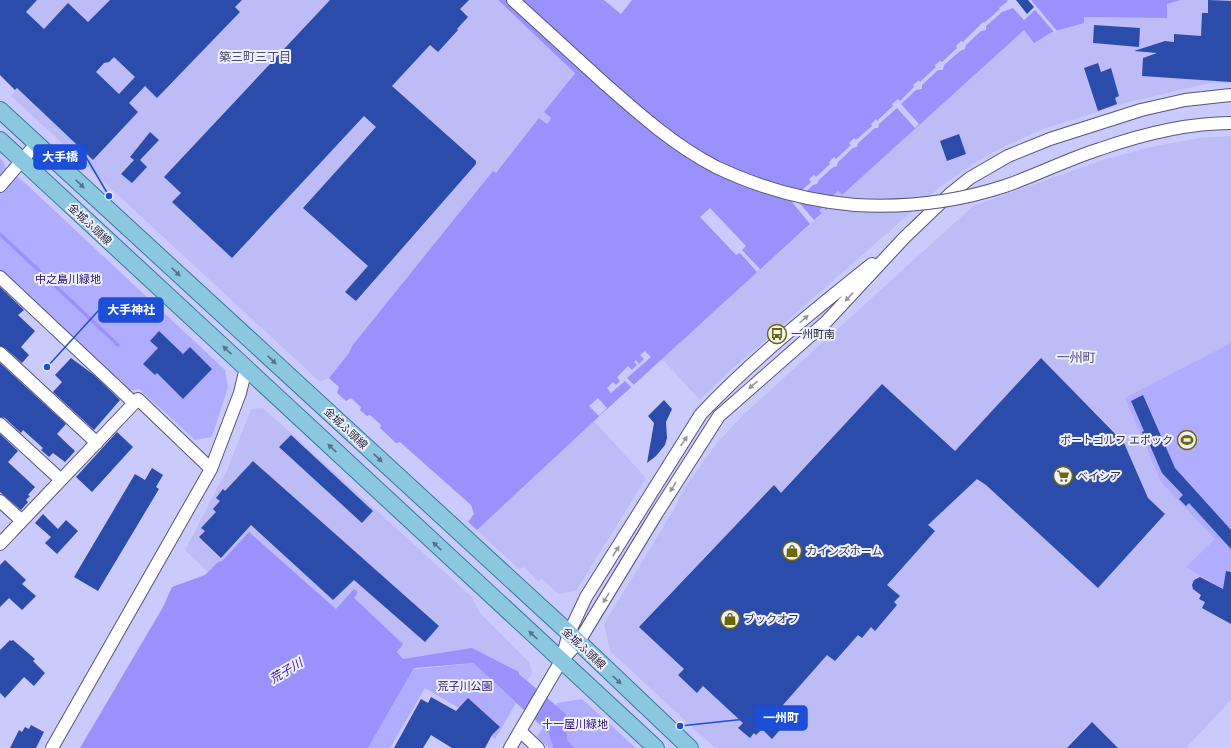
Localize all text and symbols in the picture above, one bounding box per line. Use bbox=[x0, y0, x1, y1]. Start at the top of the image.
district label: 築三町三丁目 bbox=[219, 50, 291, 64]
callout: 大手橋 bbox=[34, 145, 86, 169]
text: 大手橋 bbox=[42, 150, 79, 164]
one-way arrow bbox=[75, 179, 85, 189]
street label: 金城ふ頭線 bbox=[65, 201, 114, 248]
one-way arrow bbox=[171, 267, 181, 277]
park label: 中之島川緑地 bbox=[35, 273, 101, 286]
one-way arrow bbox=[845, 293, 854, 302]
callout: 大手神社 bbox=[99, 298, 163, 322]
text: 大手神社 bbox=[107, 303, 155, 317]
one-way arrow bbox=[799, 314, 810, 323]
bus stop icon: 一州町南 bbox=[766, 323, 788, 345]
place label: 一州町南 bbox=[791, 328, 835, 341]
one-way arrow bbox=[222, 346, 231, 355]
district label: 一州町 bbox=[1056, 350, 1096, 365]
one-way arrow bbox=[267, 355, 277, 365]
one-way arrow bbox=[748, 381, 758, 390]
street label: 金城ふ頭線 bbox=[321, 405, 370, 452]
sports icon: ポートゴルフ エポック bbox=[1176, 429, 1198, 451]
place label: ポートゴルフ エポック bbox=[1060, 434, 1173, 447]
one-way arrow bbox=[680, 435, 688, 446]
one-way arrow bbox=[327, 443, 337, 453]
one-way arrow bbox=[372, 453, 383, 462]
supermarket icon: ベイシア bbox=[1052, 465, 1074, 487]
place label: ベイシア bbox=[1077, 470, 1121, 483]
one-way arrow bbox=[670, 481, 677, 493]
shop icon: カインズホーム bbox=[781, 540, 803, 562]
one-way arrow bbox=[433, 542, 442, 551]
one-way arrow bbox=[612, 545, 619, 557]
place label: カインズホーム bbox=[806, 545, 882, 558]
one-way arrow bbox=[602, 592, 609, 604]
shop icon: ブックオフ bbox=[719, 608, 741, 630]
place label: ブックオフ bbox=[744, 613, 799, 626]
street label: 金城ふ頭線 bbox=[559, 625, 608, 672]
one-way arrow bbox=[527, 630, 538, 639]
water label: 荒子川 bbox=[267, 655, 307, 686]
one-way arrow bbox=[612, 675, 623, 684]
park label: 荒子川公園 bbox=[438, 680, 493, 693]
callout: 一州町 bbox=[755, 706, 807, 730]
text: 一州町 bbox=[763, 711, 799, 725]
park label: 十一屋川緑地 bbox=[542, 718, 608, 731]

